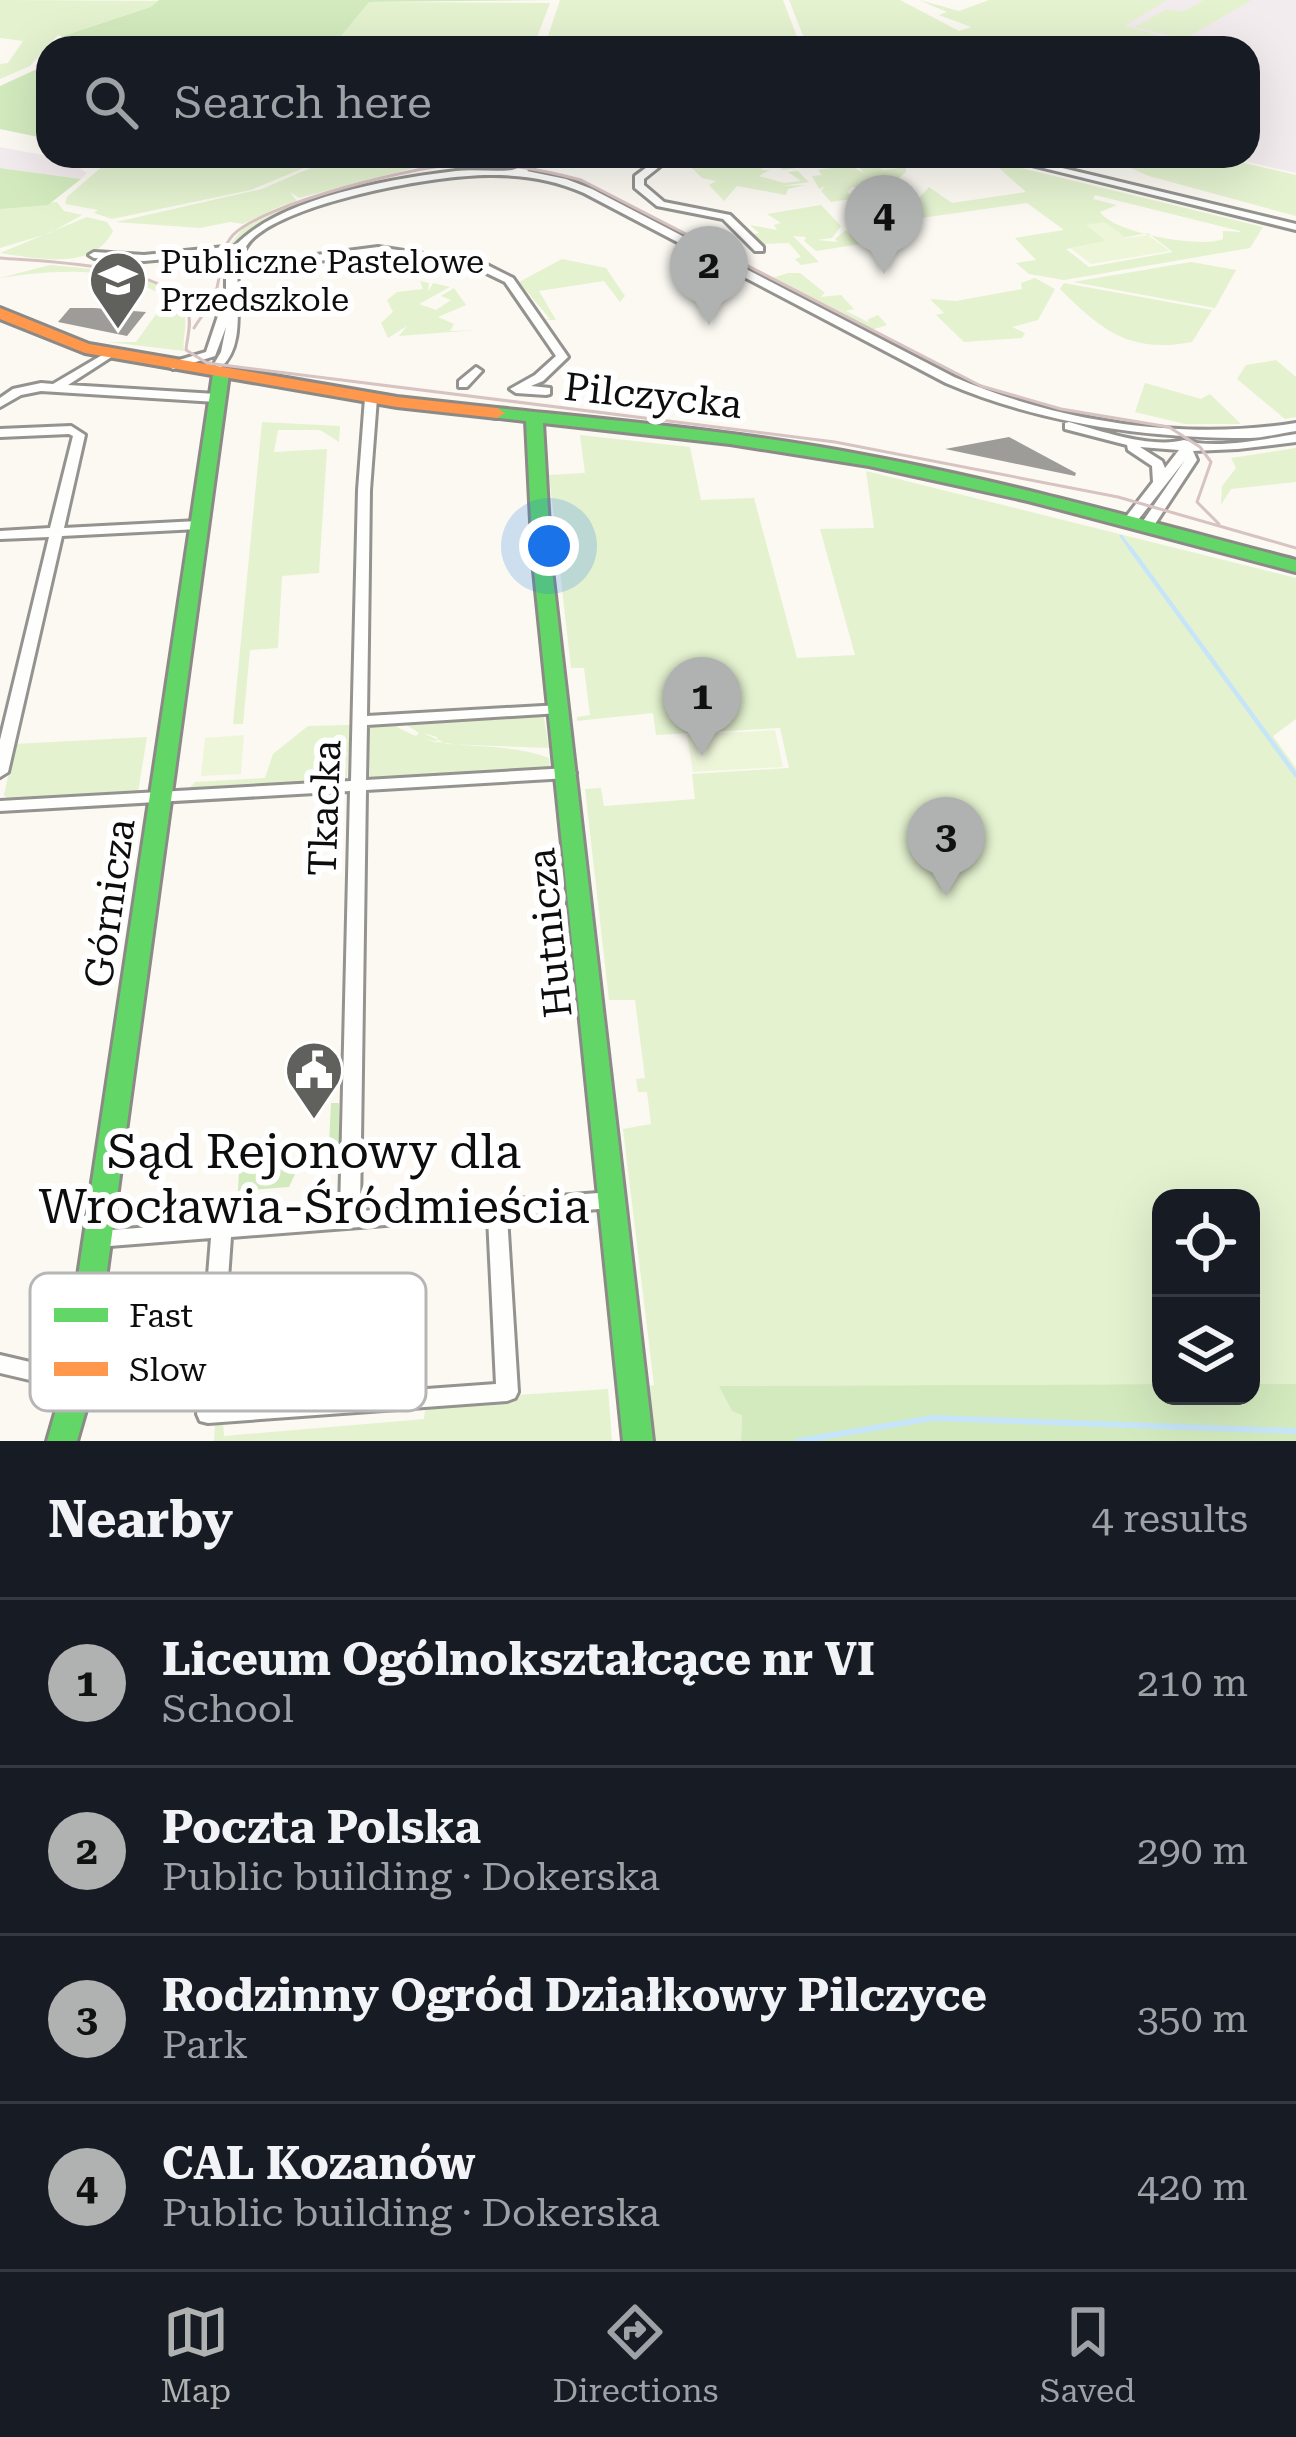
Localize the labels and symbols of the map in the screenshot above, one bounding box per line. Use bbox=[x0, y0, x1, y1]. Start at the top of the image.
pin: 4 bbox=[845, 175, 923, 274]
pin: 2 bbox=[670, 226, 748, 325]
place label: Publiczne Pastelowe Przedszkole bbox=[160, 242, 484, 319]
school or university icon: Publiczne Pastelowe Przedszkole bbox=[87, 249, 149, 331]
street label: Pilczycka bbox=[562, 364, 744, 428]
your location bbox=[519, 516, 579, 576]
pin: 1 bbox=[663, 657, 741, 756]
street label: Tkacka bbox=[300, 739, 350, 877]
pin: 3 bbox=[907, 797, 985, 896]
street label: Górnicza bbox=[75, 816, 145, 990]
street label: Hutnicza bbox=[518, 846, 582, 1020]
public building icon: Sąd Rejonowy dla Wrocławia-Śródmieścia bbox=[283, 1039, 345, 1121]
place label: Sąd Rejonowy dla Wrocławia-Śródmieścia bbox=[38, 1124, 590, 1235]
legend bbox=[30, 1273, 426, 1411]
text: Fast bbox=[129, 1296, 193, 1335]
text: Slow bbox=[129, 1350, 207, 1389]

